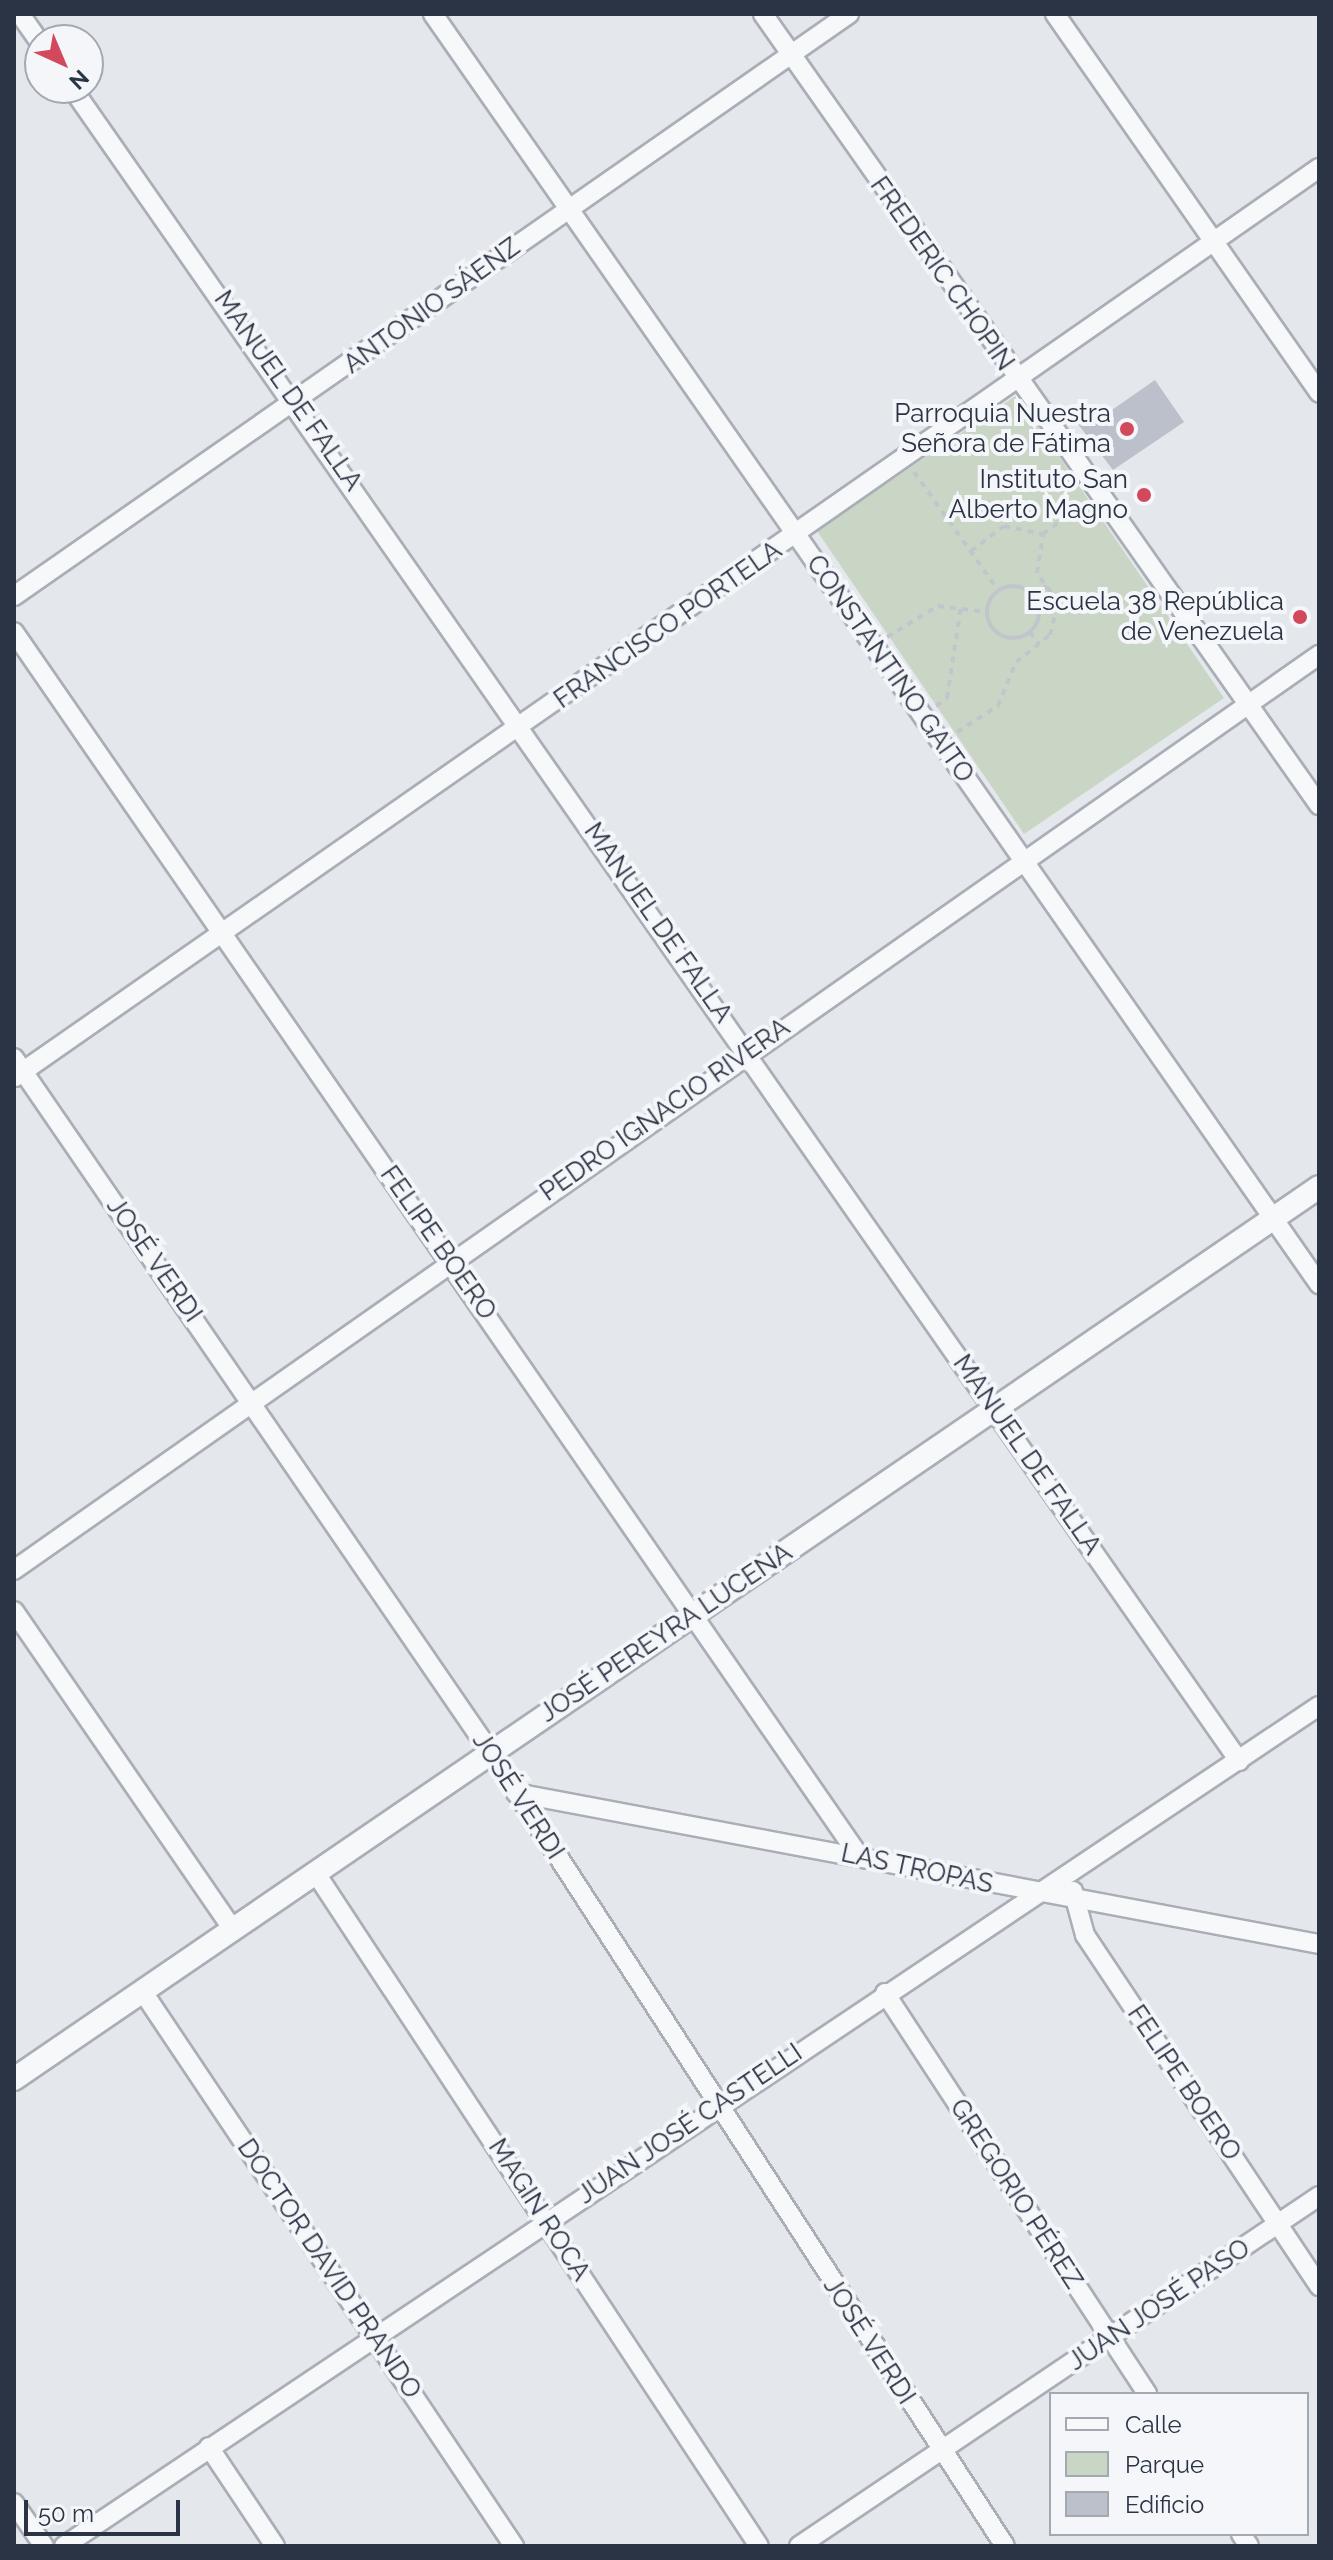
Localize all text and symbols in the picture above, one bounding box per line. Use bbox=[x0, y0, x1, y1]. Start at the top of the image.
north arrow bbox=[24, 24, 104, 104]
text: N bbox=[64, 65, 94, 95]
street label: FREDERIC CHOPIN bbox=[863, 171, 1021, 377]
street label: ANTONIO SÁENZ bbox=[338, 232, 526, 380]
street label: MANUEL DE FALLA bbox=[207, 285, 369, 497]
place label: Parroquia Nuestra Señora de Fátima bbox=[894, 398, 1111, 460]
marker: Parroquia Nuestra Señora de Fátima bbox=[1118, 420, 1136, 438]
place label: Instituto San Alberto Magno bbox=[949, 464, 1128, 526]
marker: Instituto San Alberto Magno bbox=[1135, 486, 1153, 504]
street label: FRANCISCO PORTELA bbox=[548, 535, 788, 715]
street label: CONSTANTINO GAITO bbox=[800, 549, 980, 789]
place label: Escuela 38 República de Venezuela bbox=[1026, 586, 1284, 648]
marker: Escuela 38 República de Venezuela bbox=[1291, 608, 1309, 626]
street label: MANUEL DE FALLA bbox=[577, 817, 739, 1029]
street label: PEDRO IGNACIO RIVERA bbox=[534, 1012, 796, 1208]
street label: FELIPE BOERO bbox=[373, 1160, 503, 1326]
street label: JOSÉ VERDI bbox=[99, 1191, 209, 1329]
street label: MANUEL DE FALLA bbox=[946, 1349, 1108, 1561]
street label: JOSÉ PEREYRA LUCENA bbox=[534, 1537, 798, 1729]
street label: JOSÉ VERDI bbox=[465, 1726, 571, 1866]
street label: LAS TROPAS bbox=[838, 1838, 996, 1900]
street label: FELIPE BOERO bbox=[1121, 1999, 1247, 2167]
street label: JUAN JOSÉ CASTELLI bbox=[571, 2037, 809, 2211]
street label: GREGORIO PÉREZ bbox=[943, 2093, 1089, 2295]
street label: DOCTOR DAVID PRANDO bbox=[230, 2133, 428, 2405]
street label: MAGIN ROCA bbox=[481, 2133, 597, 2287]
street label: JUAN JOSÉ PASO bbox=[1062, 2232, 1256, 2378]
street label: JOSÉ VERDI bbox=[816, 2271, 922, 2411]
legend bbox=[1049, 2392, 1309, 2536]
text: Calle bbox=[1125, 2410, 1182, 2439]
text: Parque bbox=[1125, 2450, 1204, 2479]
scale bar bbox=[28, 2484, 184, 2534]
text: Edificio bbox=[1125, 2490, 1204, 2519]
text: 50 m bbox=[38, 2499, 94, 2528]

